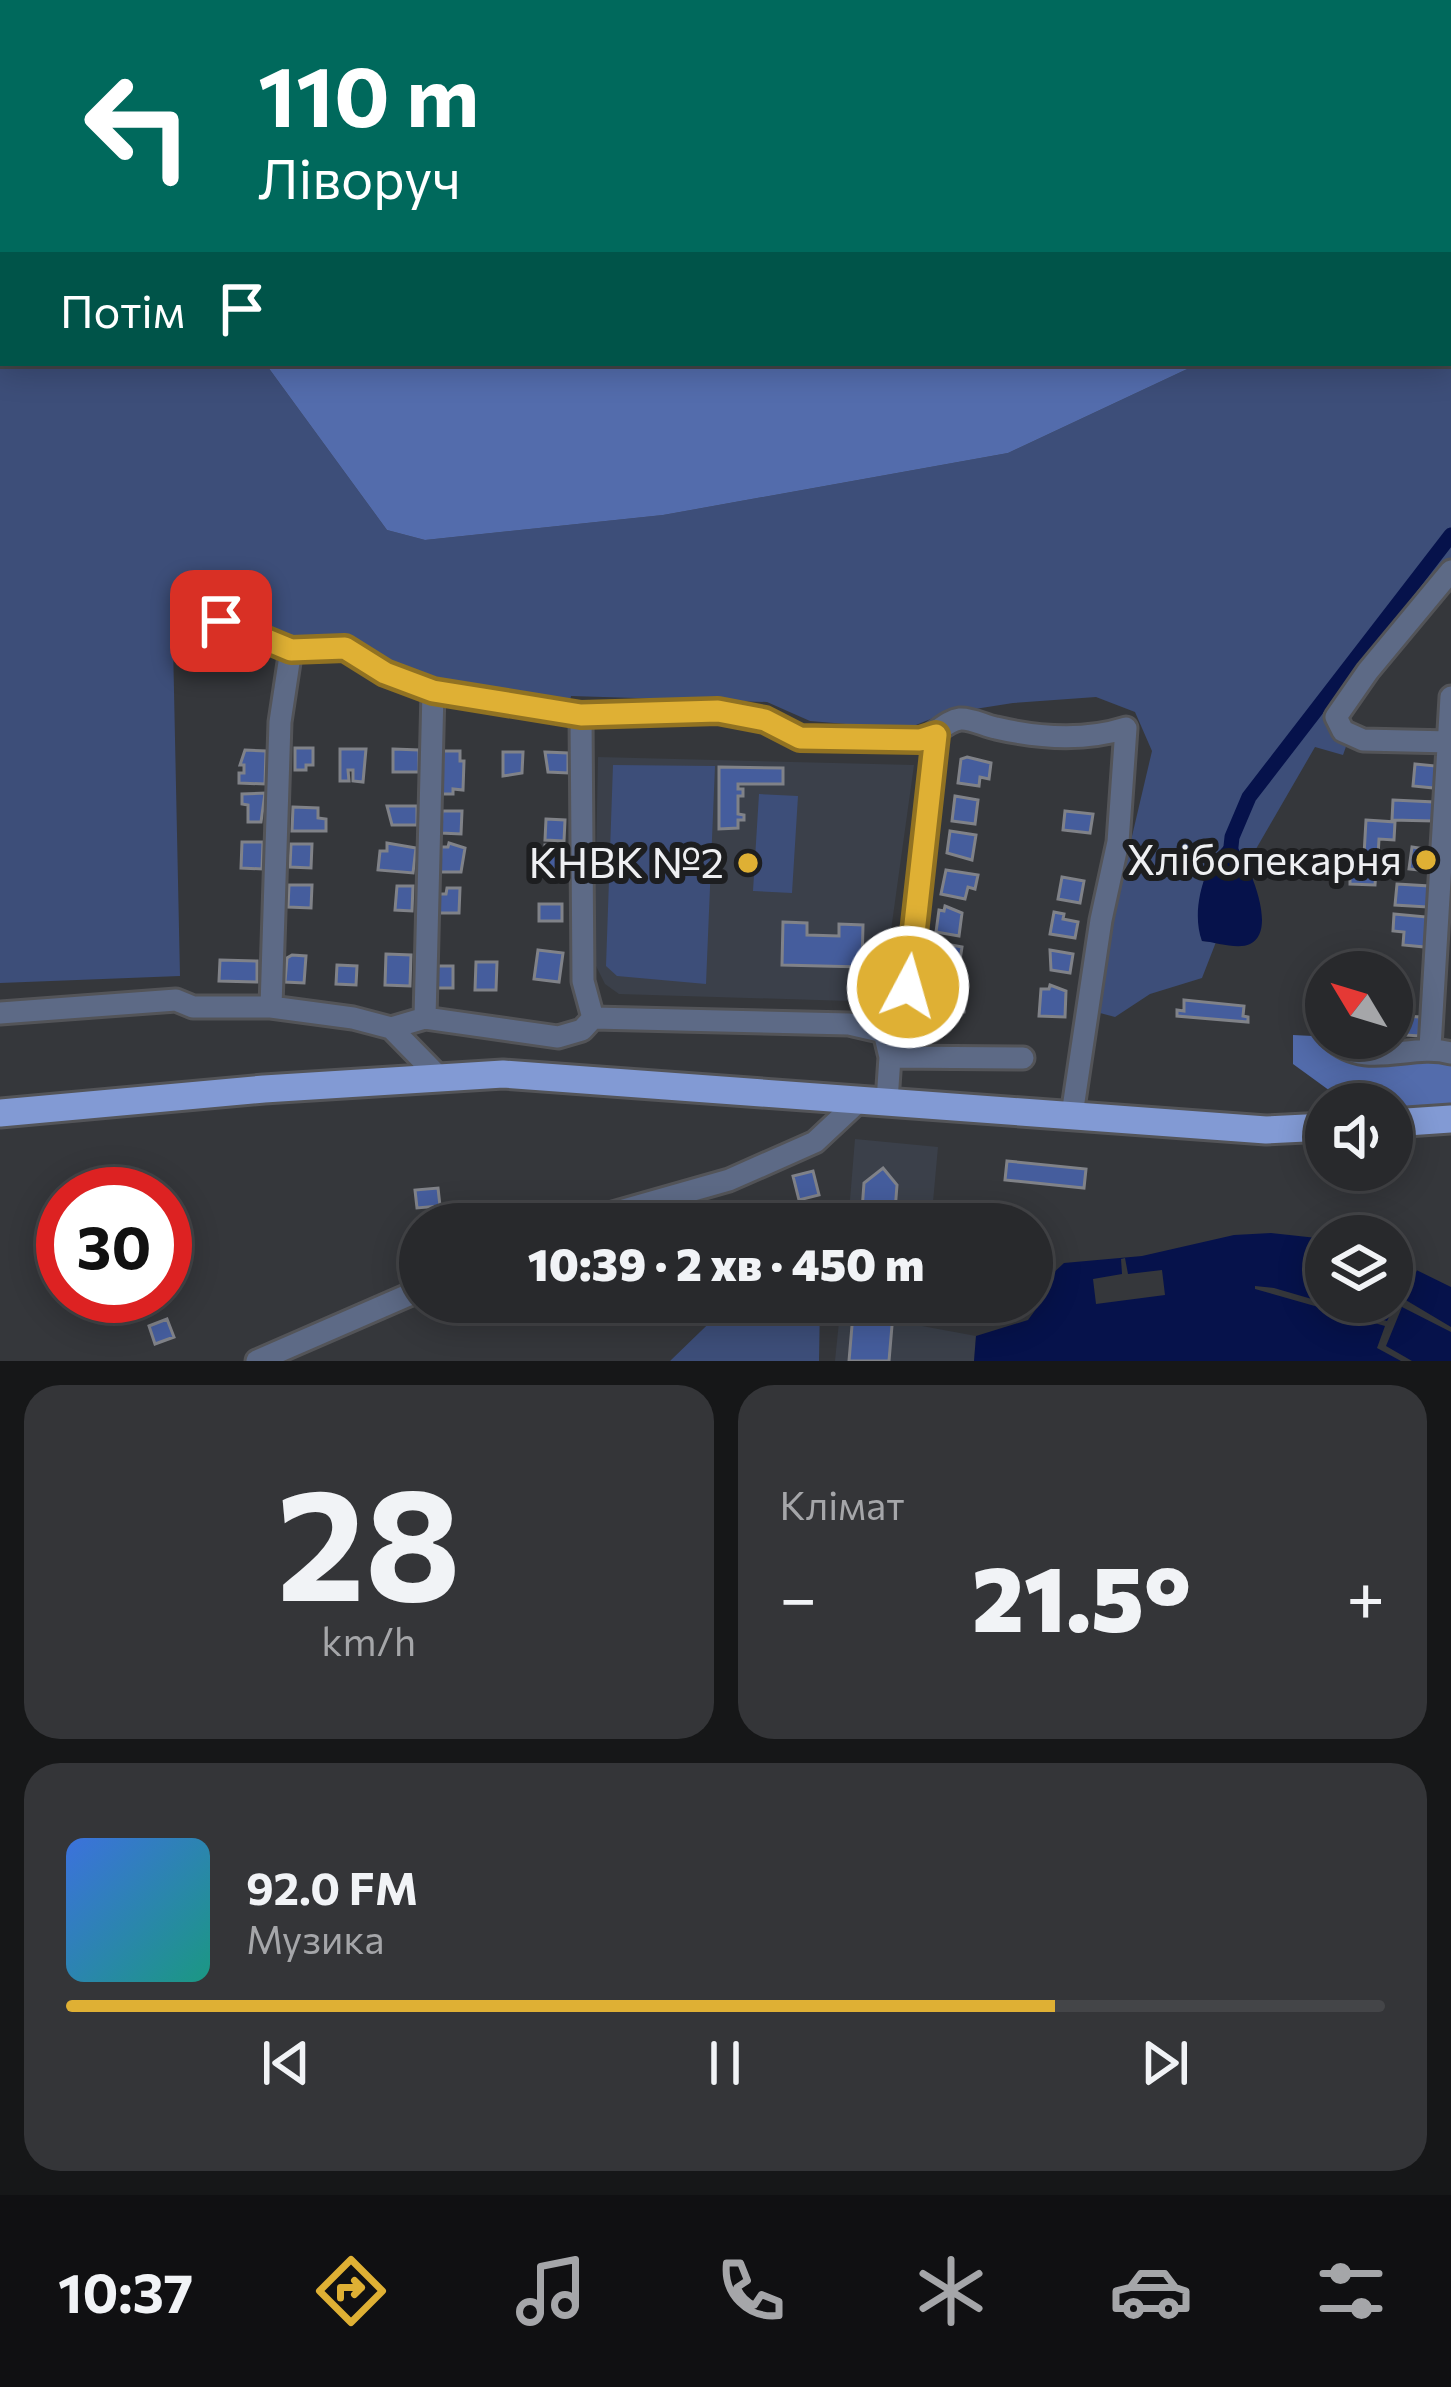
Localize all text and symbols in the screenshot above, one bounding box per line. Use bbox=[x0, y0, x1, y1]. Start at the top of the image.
text: 110 m bbox=[258, 42, 479, 144]
icon: left bbox=[60, 48, 216, 204]
text: Ліворуч bbox=[258, 144, 461, 210]
icon: arrive bbox=[209, 276, 275, 342]
text: Потім bbox=[60, 282, 185, 337]
pin bbox=[170, 570, 272, 672]
icon: arrive bbox=[188, 588, 254, 654]
place label: Хлібопекарня bbox=[1127, 832, 1402, 884]
place label: КНВК №2 bbox=[528, 835, 724, 887]
marker: Хлібопекарня bbox=[1413, 847, 1439, 873]
marker: КНВК №2 bbox=[735, 850, 761, 876]
position arrow bbox=[845, 924, 971, 1050]
north arrow bbox=[1305, 951, 1413, 1059]
map controls bbox=[1305, 951, 1413, 1323]
button: sound bbox=[1305, 1083, 1413, 1191]
speed limit sign: 30 bbox=[36, 1167, 192, 1323]
button: layers bbox=[1305, 1215, 1413, 1323]
text: 10:39 · 2 хв · 450 m bbox=[528, 1235, 924, 1290]
text: 28 bbox=[277, 1442, 461, 1633]
text: Клімат bbox=[780, 1480, 905, 1528]
text: 21.5° bbox=[972, 1540, 1191, 1651]
text: − bbox=[780, 1555, 817, 1636]
text: + bbox=[1346, 1555, 1385, 1636]
text: km/h bbox=[321, 1616, 416, 1664]
text: 92.0 FM bbox=[246, 1859, 418, 1914]
text: Музика bbox=[246, 1914, 385, 1962]
icon: previous bbox=[253, 2030, 319, 2096]
icon: pause bbox=[692, 2030, 758, 2096]
icon: next bbox=[1132, 2030, 1198, 2096]
icon: directions bbox=[309, 2249, 393, 2333]
icon: music bbox=[509, 2249, 593, 2333]
icon: phone bbox=[709, 2249, 793, 2333]
icon: climate bbox=[909, 2249, 993, 2333]
icon: car bbox=[1109, 2249, 1193, 2333]
icon: filters bbox=[1309, 2249, 1393, 2333]
text: 10:37 bbox=[58, 2258, 193, 2324]

